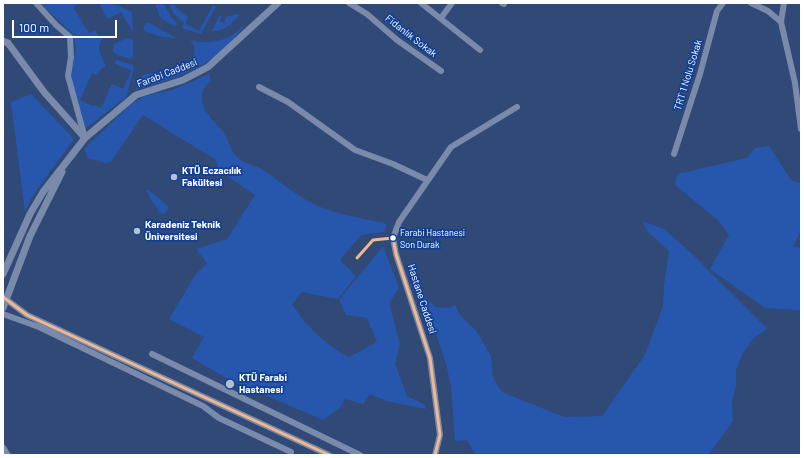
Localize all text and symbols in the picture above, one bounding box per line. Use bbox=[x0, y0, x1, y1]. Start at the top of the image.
scale bar bbox=[14, 12, 119, 38]
street label: Fidanlık Sokak bbox=[383, 12, 439, 60]
text: 100 m bbox=[19, 20, 49, 34]
street label: TRT 1 Nolu Sokak bbox=[672, 38, 704, 112]
street label: Farabi Caddesi bbox=[135, 56, 199, 90]
place label: KTÜ Eczacılık Fakültesi bbox=[182, 165, 241, 188]
marker: KTÜ Eczacılık Fakültesi bbox=[169, 172, 179, 182]
place label: Karadeniz Teknik Üniversitesi bbox=[145, 219, 220, 242]
marker: Karadeniz Teknik Üniversitesi bbox=[132, 226, 142, 236]
place label: Farabi Hastanesi Son Durak bbox=[400, 228, 465, 249]
marker: Farabi Hastanesi Son Durak bbox=[388, 233, 398, 243]
street label: Hastane Caddesi bbox=[405, 263, 439, 335]
place label: KTÜ Farabi Hastanesi bbox=[239, 372, 287, 396]
marker: KTÜ Farabi Hastanesi bbox=[224, 378, 236, 390]

